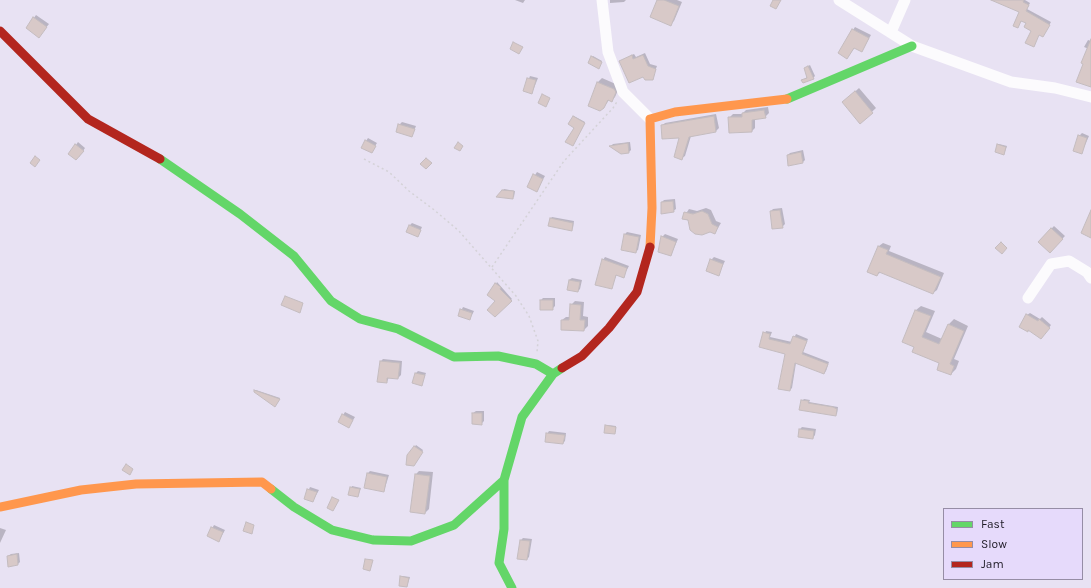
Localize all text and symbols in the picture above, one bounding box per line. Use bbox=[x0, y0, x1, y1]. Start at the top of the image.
legend bbox=[943, 508, 1083, 580]
text: Fast bbox=[981, 517, 1004, 531]
text: Slow bbox=[981, 537, 1007, 551]
text: Jam bbox=[981, 557, 1004, 571]

